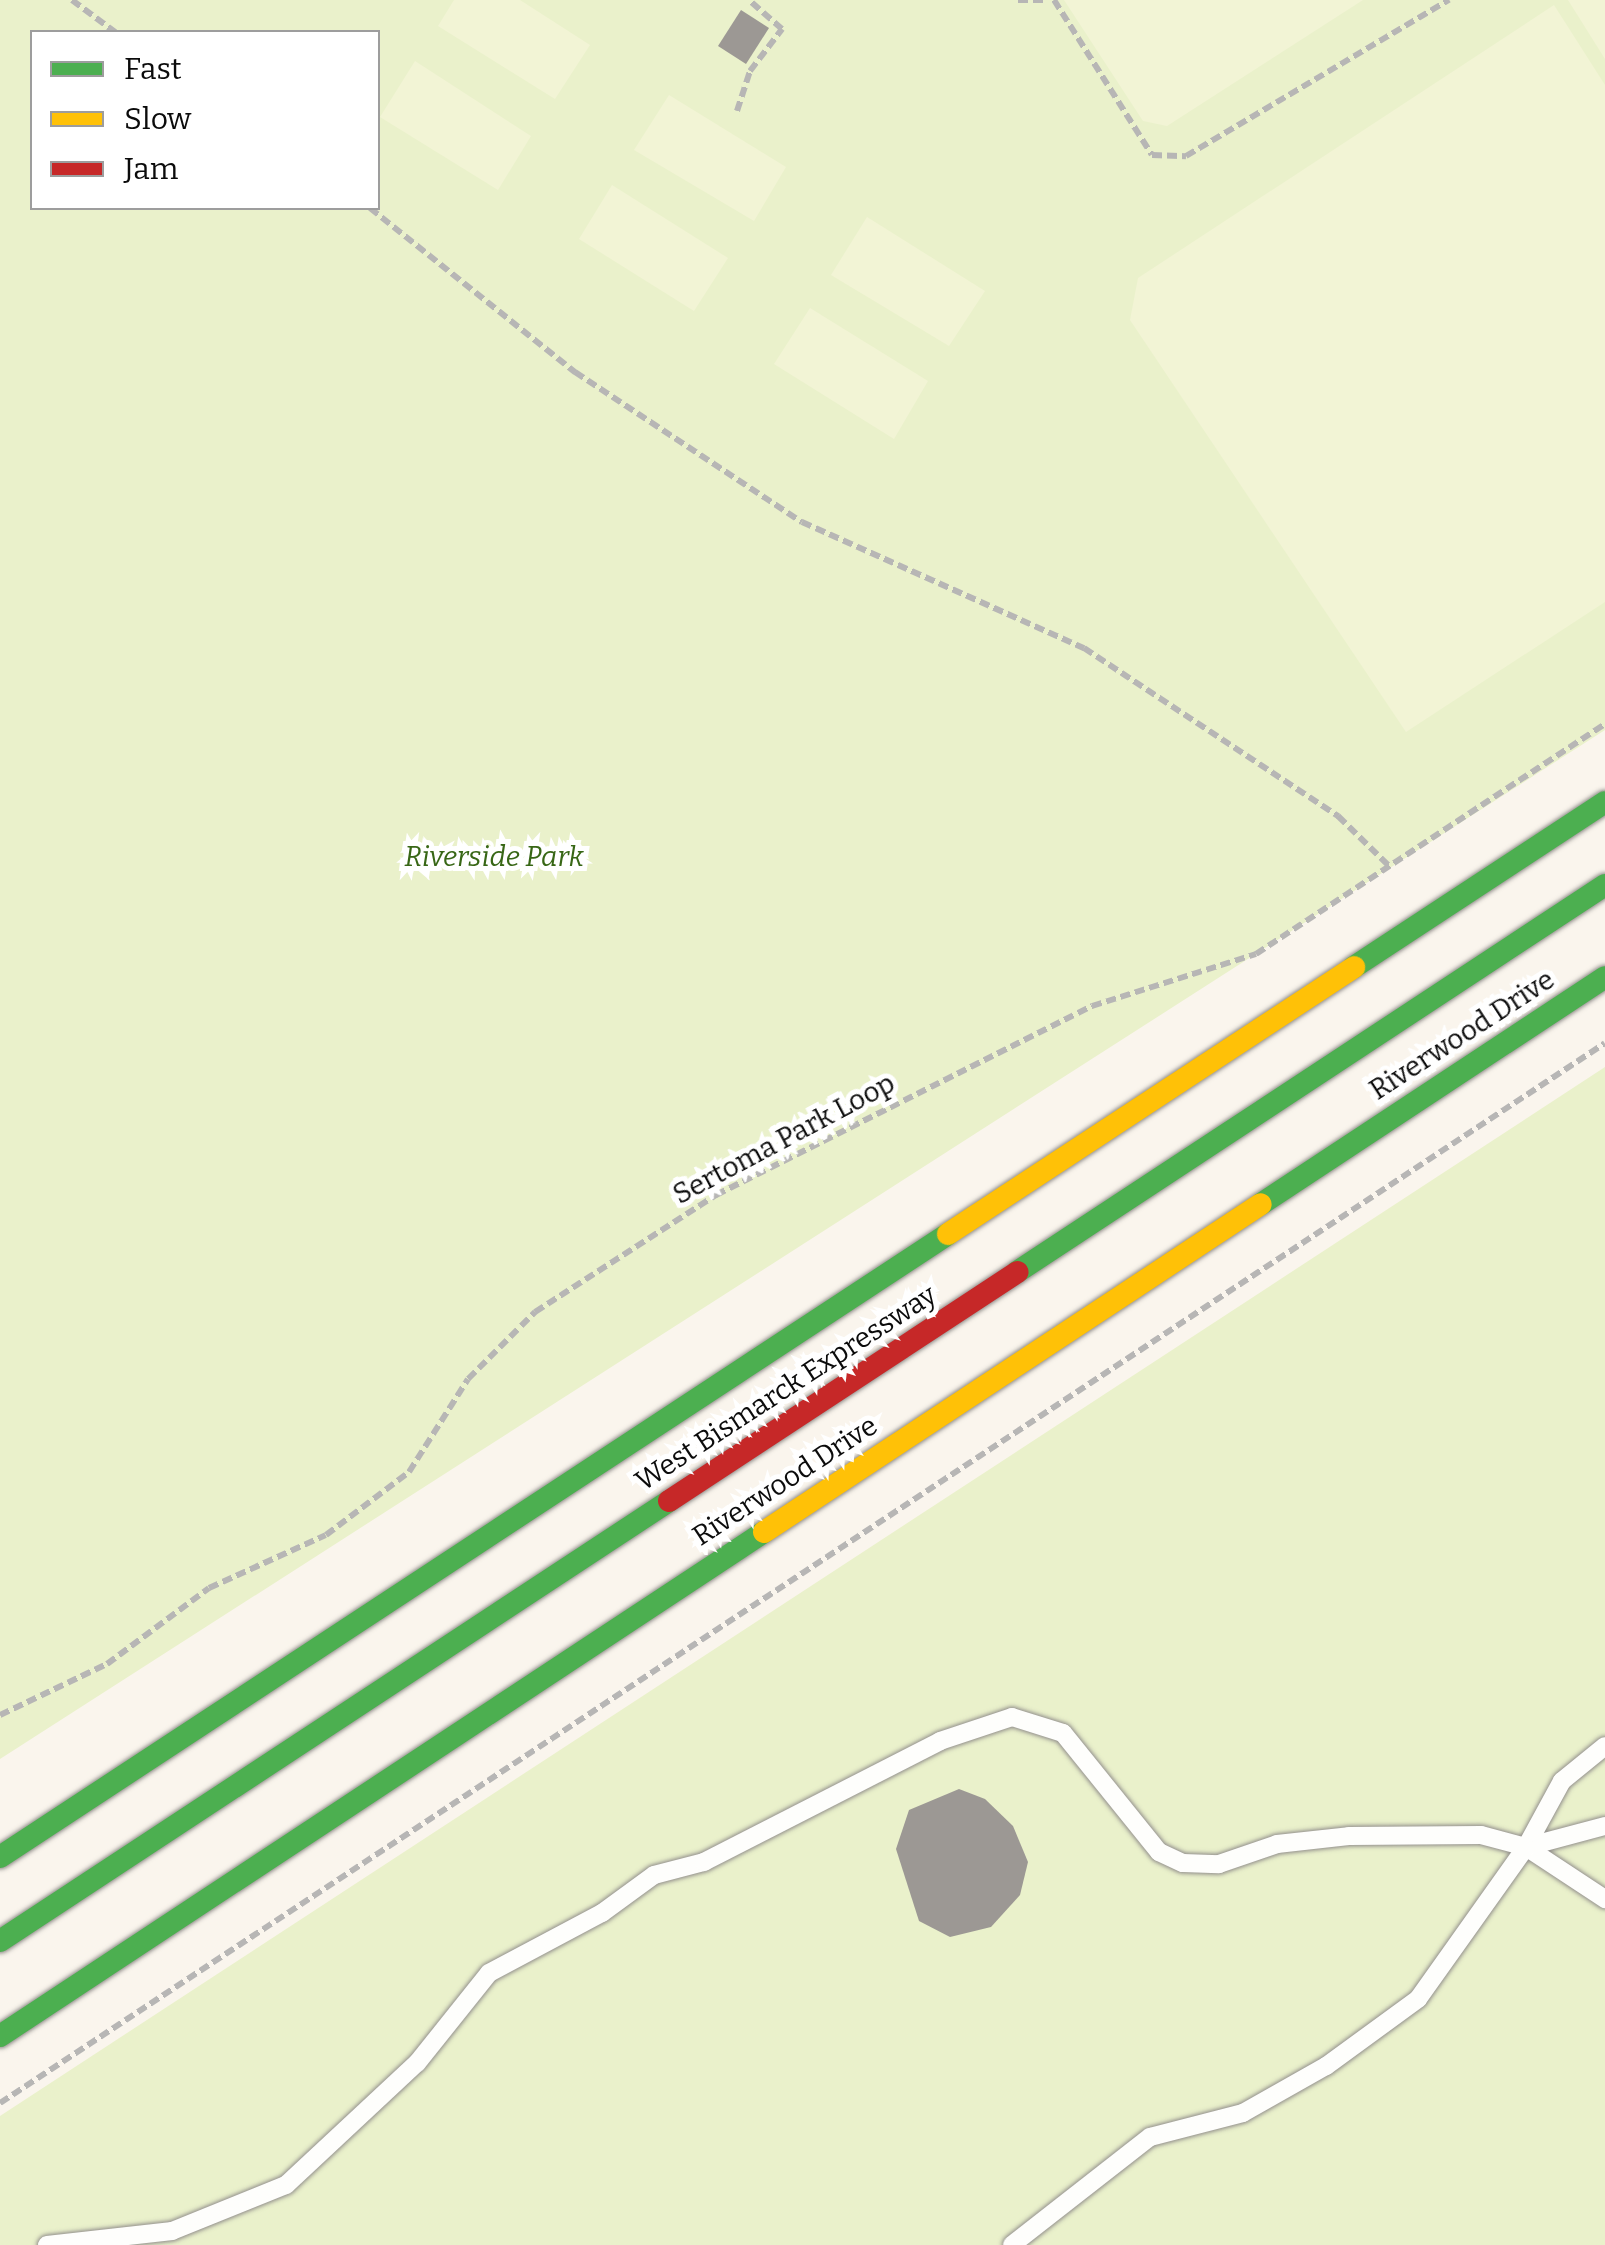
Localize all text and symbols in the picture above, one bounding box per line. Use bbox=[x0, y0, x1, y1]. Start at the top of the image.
legend bbox=[30, 30, 380, 210]
text: Fast bbox=[124, 51, 182, 87]
text: Slow bbox=[124, 101, 191, 137]
text: Jam bbox=[124, 151, 178, 187]
park label: Riverside Park bbox=[404, 840, 584, 874]
street label: Riverwood Drive bbox=[1363, 963, 1561, 1107]
street label: Sertoma Park Loop bbox=[667, 1066, 901, 1212]
street label: West Bismarck Expressway bbox=[629, 1278, 943, 1498]
street label: Riverwood Drive bbox=[686, 1409, 884, 1553]

